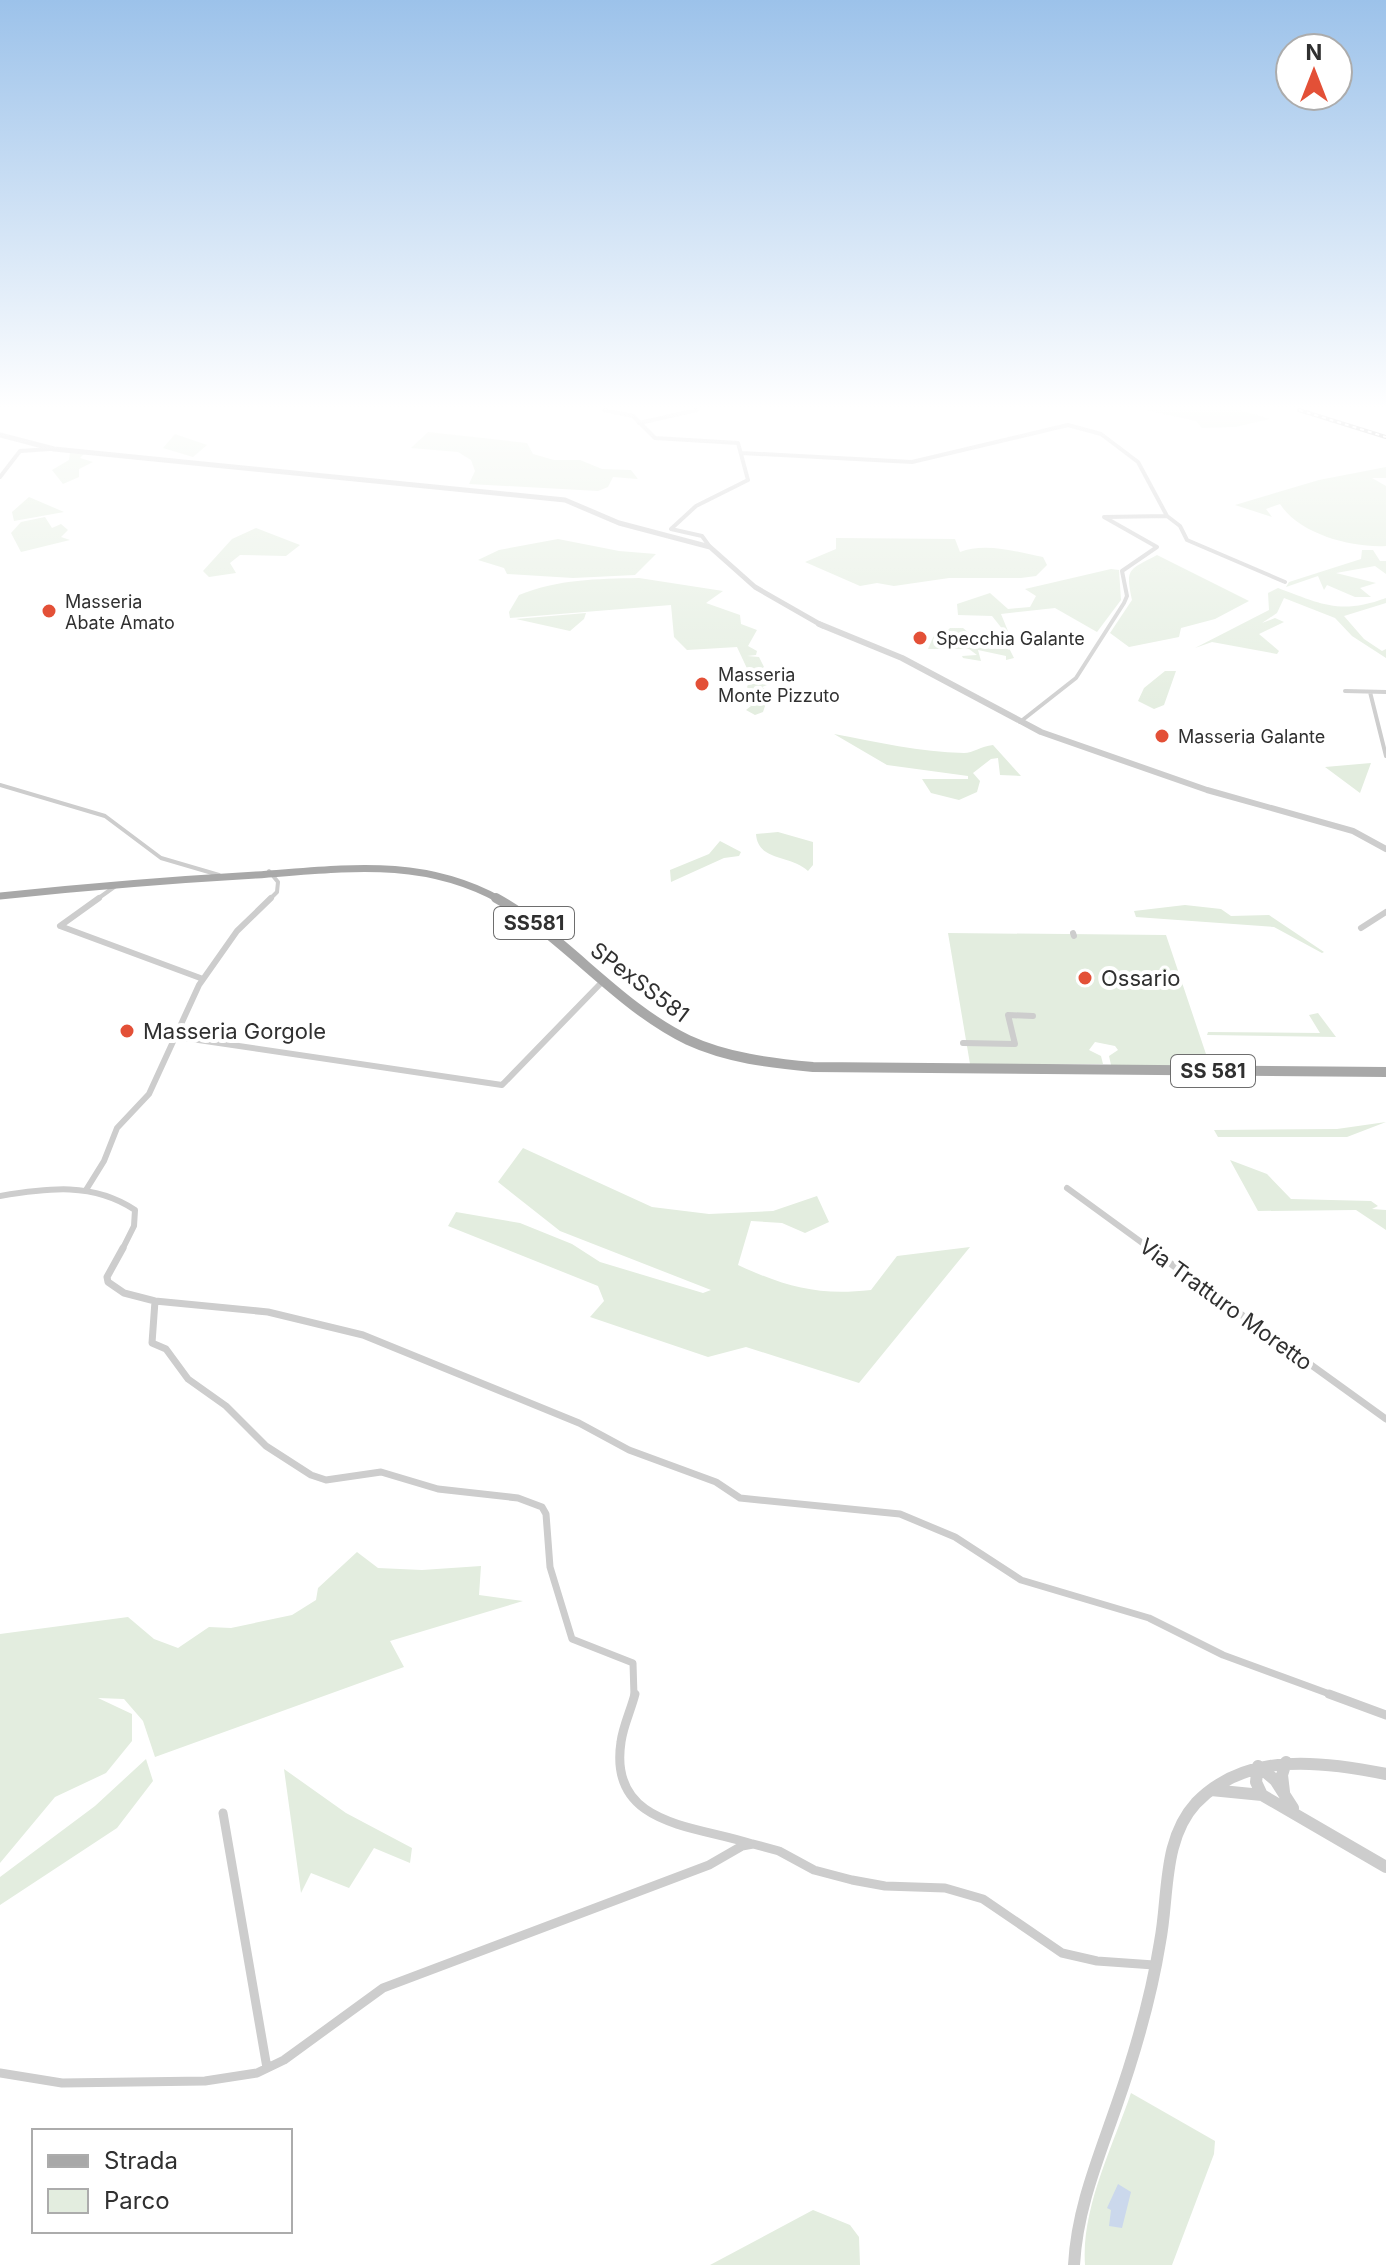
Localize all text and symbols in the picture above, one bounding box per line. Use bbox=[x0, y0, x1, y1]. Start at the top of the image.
north arrow bbox=[1274, 32, 1354, 112]
text: N bbox=[1306, 39, 1322, 65]
place label: Masseria Abate Amato bbox=[65, 591, 175, 633]
marker: Masseria Abate Amato bbox=[40, 602, 58, 620]
place label: Specchia Galante bbox=[936, 628, 1085, 649]
marker: Specchia Galante bbox=[911, 629, 929, 647]
place label: Masseria Monte Pizzuto bbox=[718, 664, 840, 706]
marker: Masseria Monte Pizzuto bbox=[693, 675, 711, 693]
place label: Masseria Galante bbox=[1178, 726, 1325, 747]
marker: Masseria Galante bbox=[1153, 727, 1171, 745]
road number: SS581 bbox=[494, 907, 574, 939]
street label: SPexSS581 bbox=[586, 937, 694, 1027]
place label: Ossario bbox=[1101, 965, 1181, 991]
marker: Ossario bbox=[1076, 969, 1094, 987]
place label: Masseria Gorgole bbox=[143, 1018, 326, 1044]
marker: Masseria Gorgole bbox=[118, 1022, 136, 1040]
road number: SS 581 bbox=[1171, 1055, 1255, 1087]
street label: Via Tratturo Moretto bbox=[1134, 1233, 1318, 1375]
legend bbox=[32, 2129, 292, 2233]
text: Strada bbox=[104, 2146, 178, 2175]
text: Parco bbox=[104, 2186, 170, 2215]

